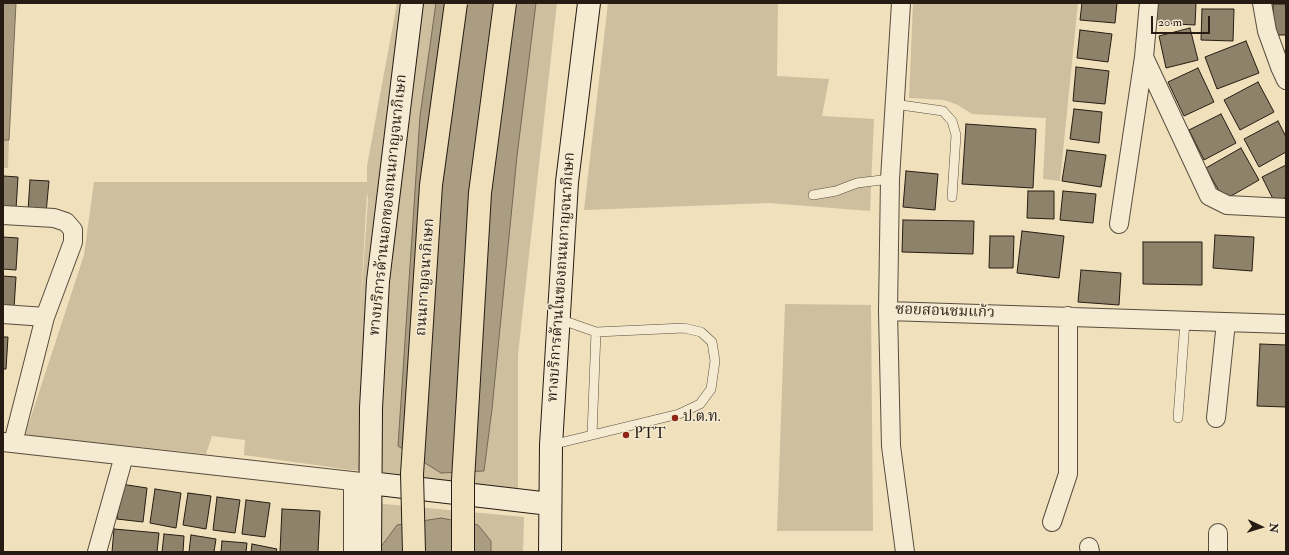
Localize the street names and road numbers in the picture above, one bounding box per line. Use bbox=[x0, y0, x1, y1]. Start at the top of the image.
street label: ทางบริการด้านนอกของถนนกาญจนาภิเษก bbox=[366, 73, 412, 337]
street label: ทางบริการด้านในของถนนกาญจนาภิเษก bbox=[544, 151, 580, 403]
street label: ถนนกาญจนาภิเษก bbox=[413, 217, 439, 337]
street label: ซอยสอนชมแก้ว bbox=[895, 301, 995, 323]

